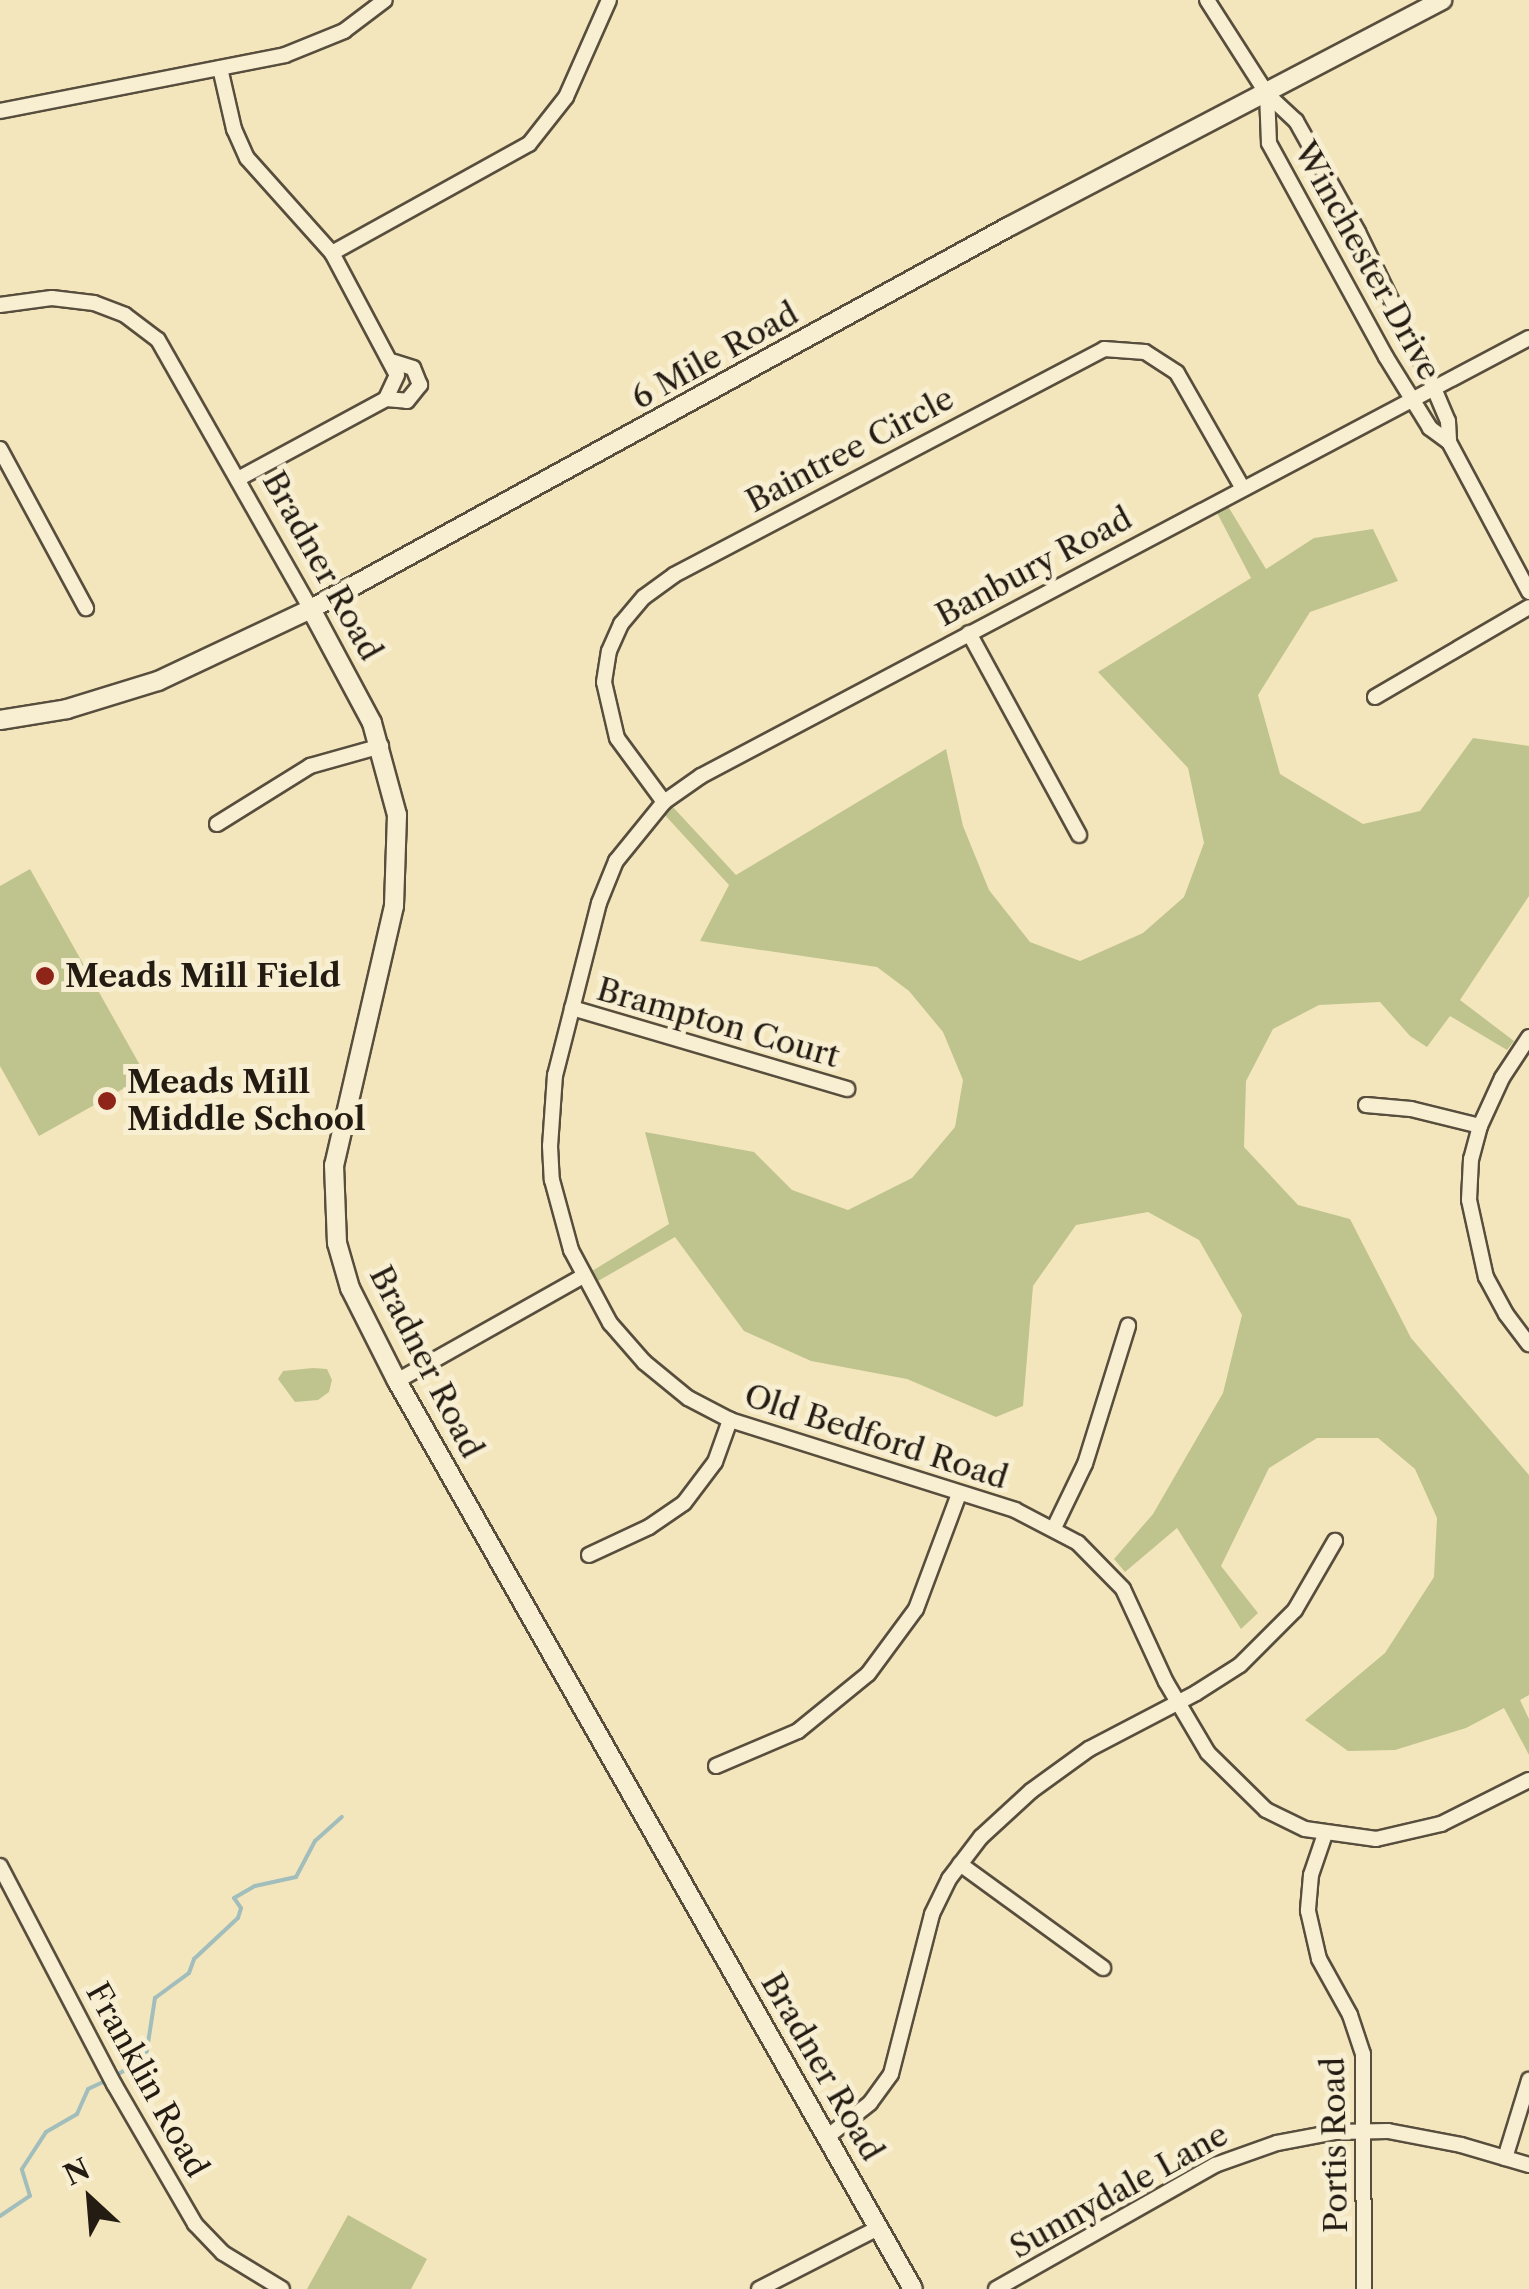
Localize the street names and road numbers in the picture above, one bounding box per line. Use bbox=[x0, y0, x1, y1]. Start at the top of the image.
street label: Winchester Drive bbox=[1285, 135, 1449, 387]
street label: 6 Mile Road bbox=[625, 295, 805, 417]
street label: Baintree Circle bbox=[740, 379, 960, 521]
street label: Bradner Road bbox=[254, 464, 390, 668]
street label: Banbury Road bbox=[929, 499, 1139, 635]
street label: Brampton Court bbox=[592, 970, 844, 1076]
street label: Bradner Road bbox=[361, 1259, 491, 1465]
street label: Old Bedford Road bbox=[740, 1376, 1012, 1498]
street label: Bradner Road bbox=[753, 1966, 891, 2168]
street label: Franklin Road bbox=[78, 1976, 216, 2184]
street label: Portis Road bbox=[1314, 2057, 1356, 2233]
street label: Sunnydale Lane bbox=[1003, 2115, 1235, 2267]

